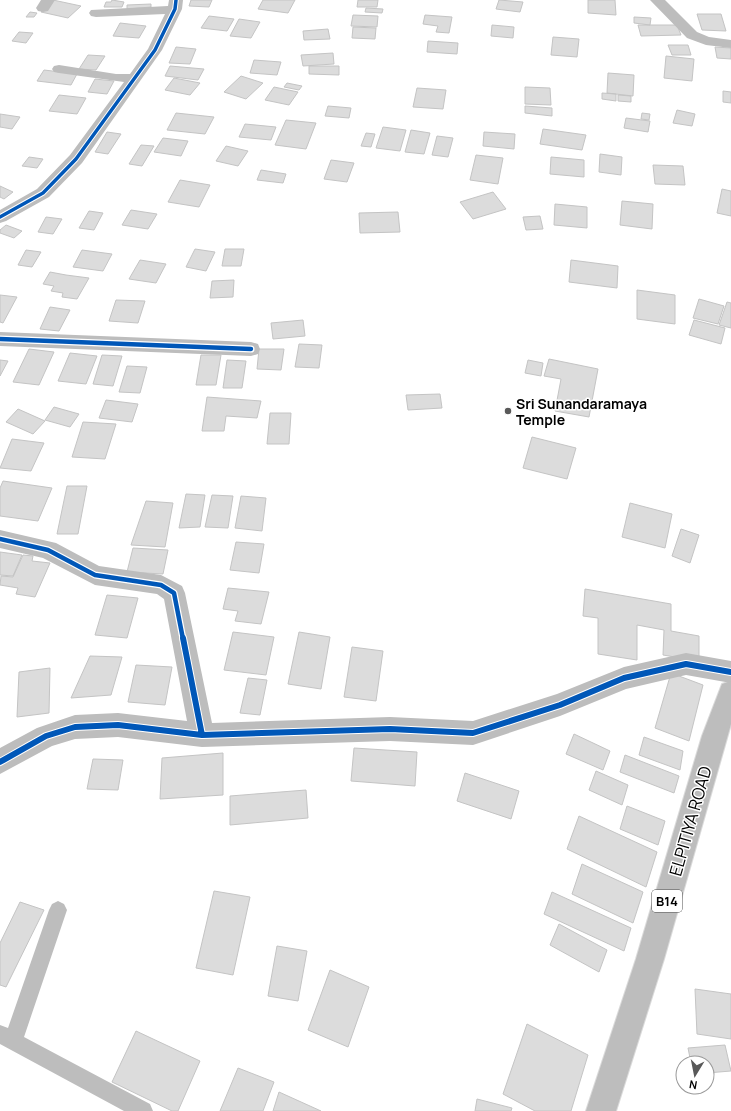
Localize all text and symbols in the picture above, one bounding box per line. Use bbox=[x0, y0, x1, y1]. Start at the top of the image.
place label: Sri Sunandaramaya Temple bbox=[516, 394, 647, 429]
marker: Sri Sunandaramaya Temple bbox=[503, 406, 513, 416]
street label: ELPITIYA ROAD bbox=[663, 763, 717, 879]
road number: B14 bbox=[652, 890, 682, 912]
north arrow bbox=[675, 1055, 715, 1095]
text: N bbox=[688, 1077, 698, 1093]

